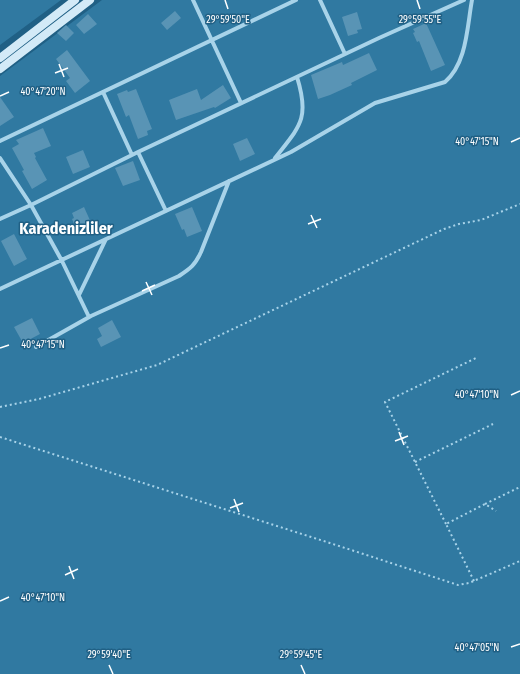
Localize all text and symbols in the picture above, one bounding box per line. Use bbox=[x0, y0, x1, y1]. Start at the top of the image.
text: 29°59'50"E bbox=[206, 14, 250, 26]
text: 29°59'55"E bbox=[399, 14, 442, 26]
text: 40°47'20"N bbox=[21, 86, 65, 98]
text: 40°47'15"N bbox=[455, 136, 499, 148]
district label: Karadenizliler bbox=[19, 219, 113, 238]
text: 40°47'15"N bbox=[21, 339, 65, 351]
text: 40°47'10"N bbox=[455, 389, 499, 401]
text: 40°47'10"N bbox=[21, 592, 65, 604]
text: 40°47'05"N bbox=[455, 642, 499, 654]
text: 29°59'40"E bbox=[87, 649, 131, 661]
text: 29°59'45"E bbox=[280, 649, 322, 661]

